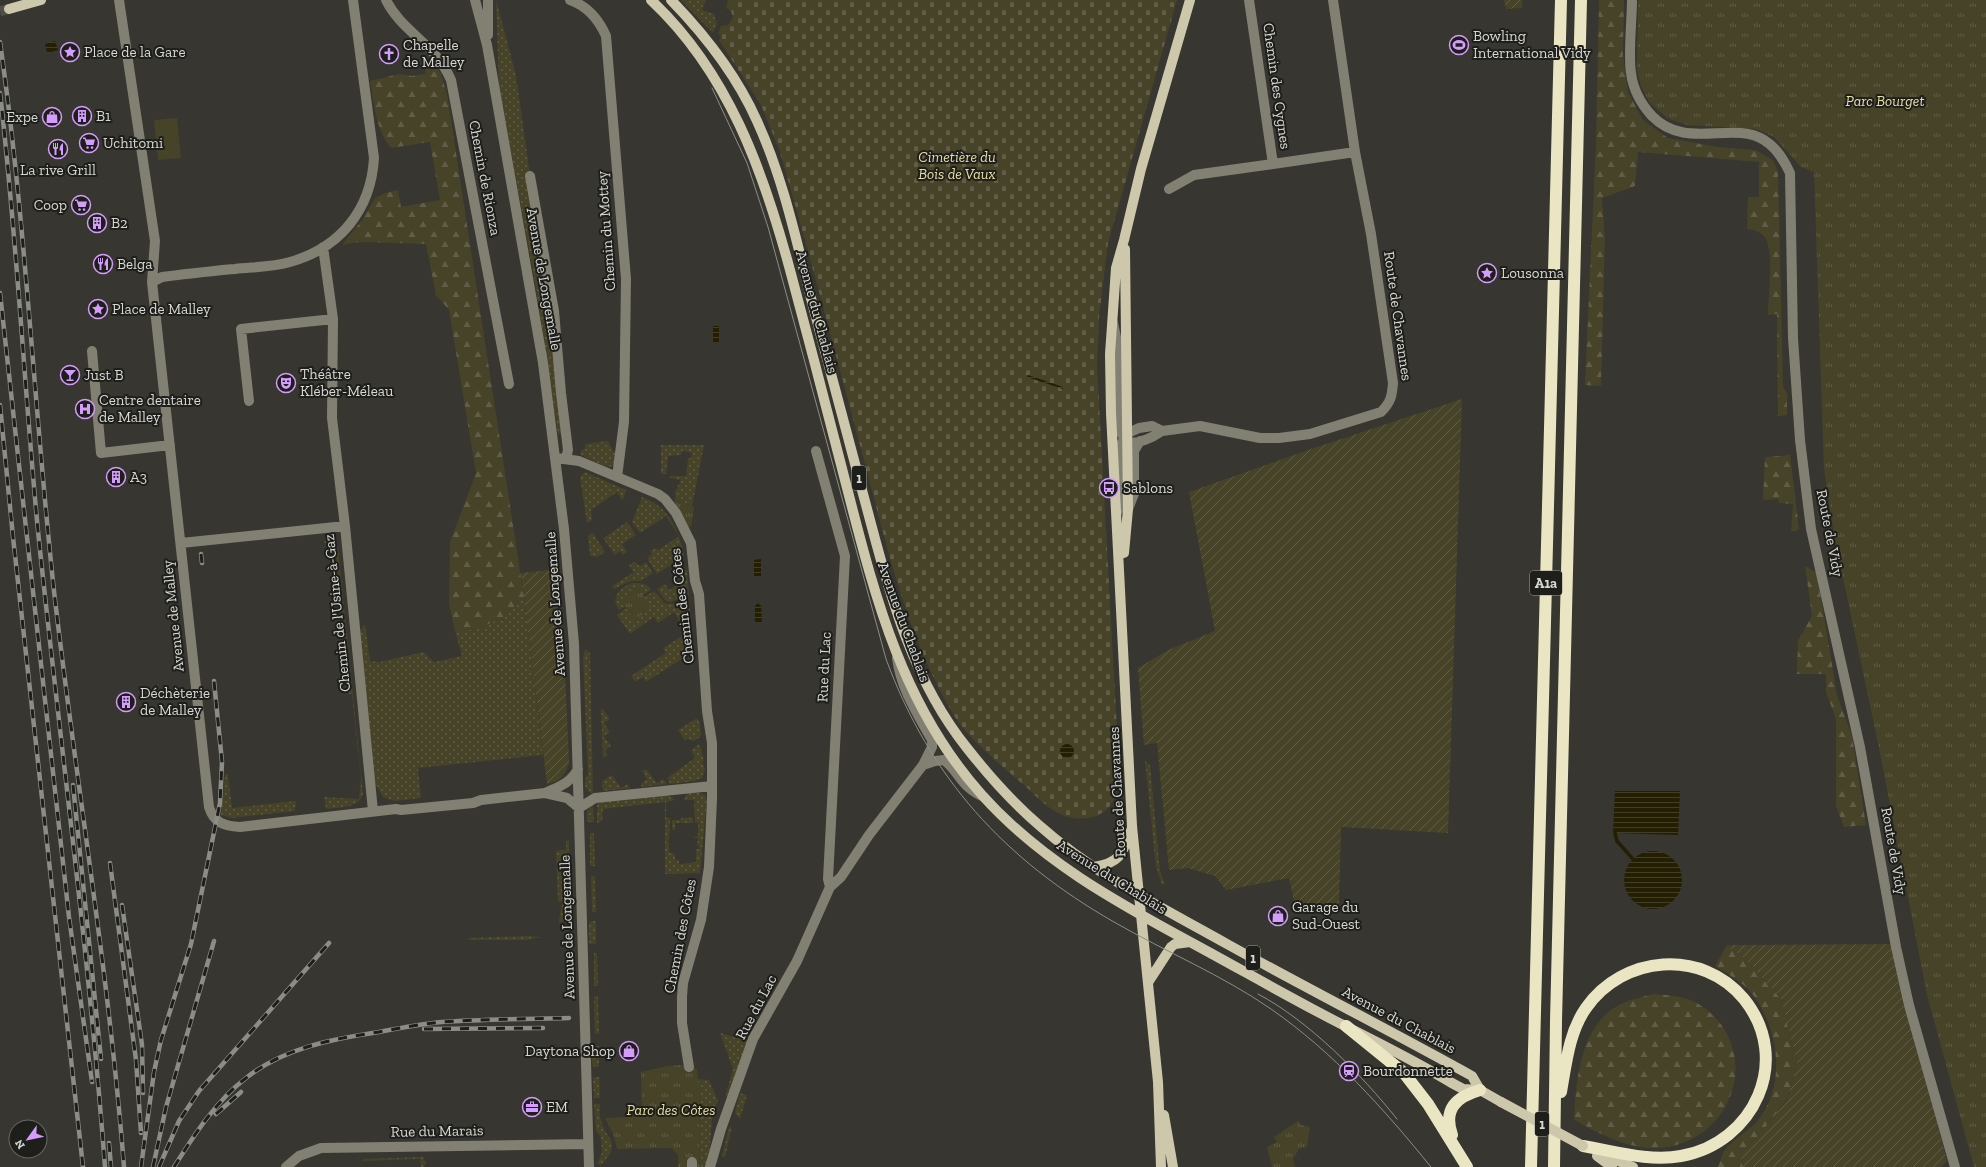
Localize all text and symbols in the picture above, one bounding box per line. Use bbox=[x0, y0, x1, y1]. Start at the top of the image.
street label: Chemin des Cygnes bbox=[1259, 22, 1295, 150]
place label: Bowling International Vidy bbox=[1473, 27, 1591, 62]
sports icon: Bowling International Vidy bbox=[1448, 34, 1470, 56]
place label: Chapelle de Malley bbox=[403, 36, 465, 71]
place icon: Place de la Gare bbox=[59, 41, 81, 63]
place label: Place de la Gare bbox=[84, 43, 186, 61]
church icon: Chapelle de Malley bbox=[378, 43, 400, 65]
park label: Parc Bourget bbox=[1845, 92, 1925, 110]
building icon: B1 bbox=[71, 105, 93, 127]
shop icon: Expe bbox=[41, 106, 63, 128]
place label: B1 bbox=[96, 107, 111, 125]
place label: Expe bbox=[6, 108, 38, 126]
street label: Chemin de Rionza bbox=[465, 119, 505, 237]
supermarket icon: Uchitomi bbox=[78, 132, 100, 154]
place label: Uchitomi bbox=[103, 134, 163, 152]
restaurant icon: La rive Grill bbox=[47, 138, 69, 160]
park label: Cimetière du Bois de Vaux bbox=[918, 148, 996, 183]
place label: La rive Grill bbox=[20, 161, 96, 179]
street label: Chemin du Mottey bbox=[593, 170, 619, 292]
supermarket icon: Coop bbox=[70, 194, 92, 216]
place label: Coop bbox=[34, 196, 67, 214]
street label: Avenue de Longemalle bbox=[523, 206, 565, 352]
building icon: B2 bbox=[86, 212, 108, 234]
place label: B2 bbox=[111, 214, 128, 232]
street label: Avenue du Chablais bbox=[792, 249, 842, 375]
street label: Route de Chavannes bbox=[1380, 250, 1416, 382]
restaurant icon: Belga bbox=[92, 253, 114, 275]
place label: Belga bbox=[117, 255, 153, 273]
place icon: Lousonna bbox=[1476, 262, 1498, 284]
place label: Lousonna bbox=[1501, 264, 1564, 282]
place icon: Place de Malley bbox=[87, 298, 109, 320]
place label: Place de Malley bbox=[112, 300, 211, 318]
bar icon: Just B bbox=[59, 364, 81, 386]
place label: Théâtre Kléber-Méleau bbox=[300, 365, 394, 400]
place label: Just B bbox=[84, 366, 124, 384]
theatre icon: Théâtre Kléber-Méleau bbox=[275, 372, 297, 394]
place label: Centre dentaire de Malley bbox=[99, 391, 201, 426]
hospital icon: Centre dentaire de Malley bbox=[74, 398, 96, 420]
building icon: A3 bbox=[105, 466, 127, 488]
road number: 1 bbox=[852, 466, 866, 490]
place label: A3 bbox=[130, 468, 147, 486]
bus stop icon: Sablons bbox=[1098, 477, 1120, 499]
place label: Sablons bbox=[1123, 479, 1173, 497]
street label: Route de Vidy bbox=[1813, 488, 1847, 579]
street label: Avenue de Longemalle bbox=[541, 531, 569, 677]
street label: Chemin de l'Usine-à-Gaz bbox=[320, 533, 354, 693]
street label: Chemin des Côtes bbox=[666, 547, 698, 665]
street label: Avenue de Malley bbox=[158, 559, 188, 673]
street label: Avenue du Chablais bbox=[874, 560, 934, 684]
road number: A1a bbox=[1530, 571, 1562, 595]
street label: Rue du Lac bbox=[813, 631, 835, 703]
place label: Déchèterie de Malley bbox=[140, 684, 210, 719]
building icon: Déchèterie de Malley bbox=[115, 691, 137, 713]
street label: Route de Chavannes bbox=[1105, 726, 1129, 858]
street label: Route de Vidy bbox=[1877, 806, 1911, 897]
street label: Avenue du Chablais bbox=[1054, 836, 1170, 918]
street label: Avenue de Longemalle bbox=[555, 854, 579, 1000]
street label: Chemin des Côtes bbox=[660, 877, 700, 995]
place label: Garage du Sud-Ouest bbox=[1292, 898, 1361, 933]
shop icon: Garage du Sud-Ouest bbox=[1267, 905, 1289, 927]
road number: 1 bbox=[1246, 946, 1260, 970]
street label: Rue du Lac bbox=[731, 972, 781, 1042]
street label: Avenue du Chablais bbox=[1339, 982, 1459, 1058]
shop icon: Daytona Shop bbox=[618, 1040, 640, 1062]
place label: Daytona Shop bbox=[525, 1042, 615, 1060]
station icon: Bourdonnette bbox=[1338, 1060, 1360, 1082]
place label: Bourdonnette bbox=[1363, 1062, 1453, 1080]
office icon: EM bbox=[521, 1096, 543, 1118]
place label: EM bbox=[546, 1098, 568, 1116]
park label: Parc des Côtes bbox=[626, 1101, 716, 1119]
road number: 1 bbox=[1535, 1112, 1549, 1136]
north arrow bbox=[8, 1119, 48, 1159]
street label: Rue du Marais bbox=[390, 1121, 484, 1141]
text: N bbox=[12, 1137, 28, 1151]

